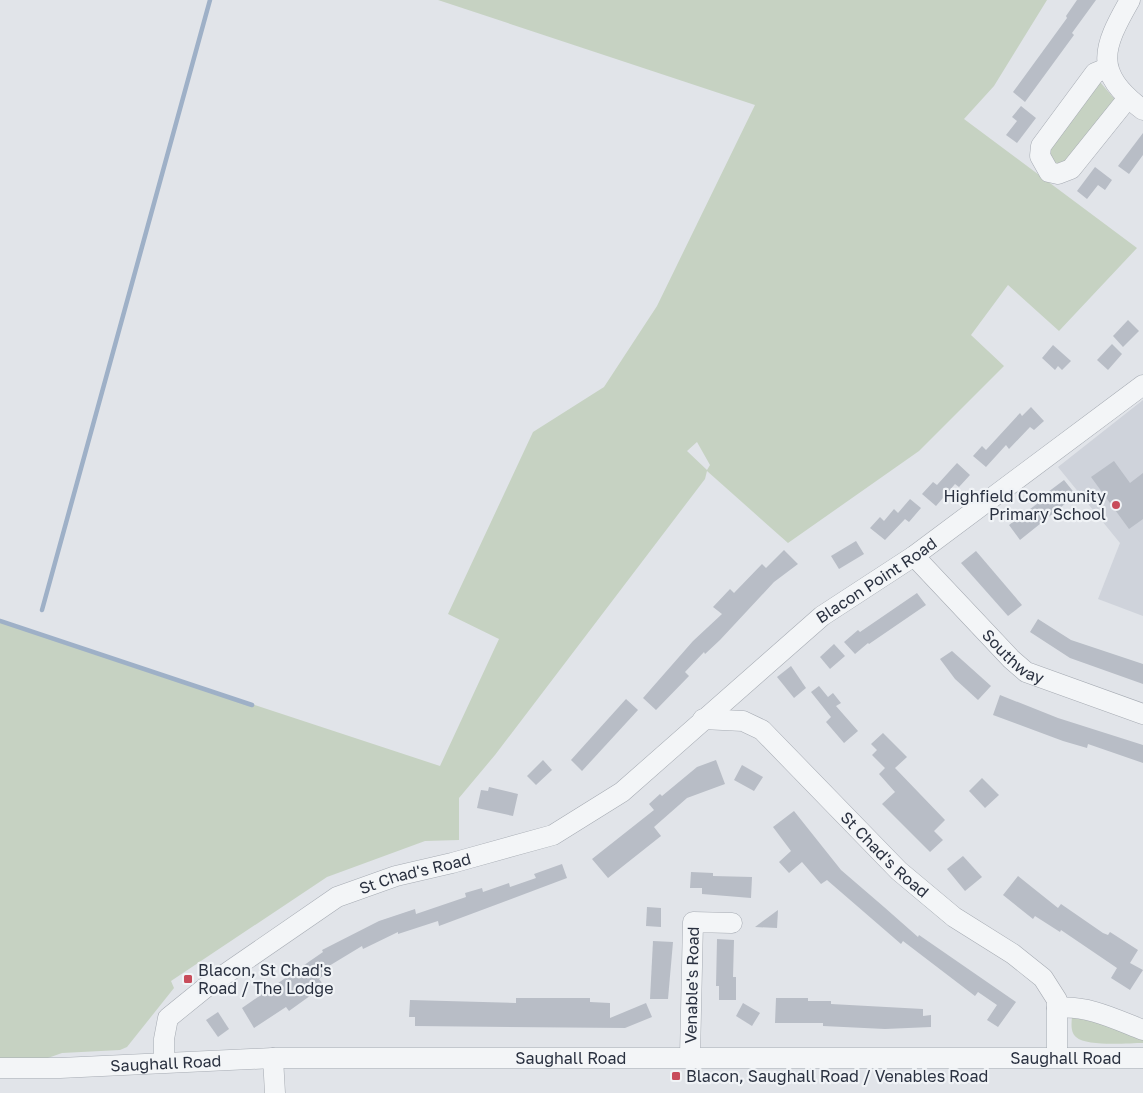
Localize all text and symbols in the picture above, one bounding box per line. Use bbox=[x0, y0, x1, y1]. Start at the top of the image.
place label: Highfield Community Primary School bbox=[943, 486, 1106, 524]
marker: Highfield Community Primary School bbox=[1110, 499, 1122, 511]
street label: Blacon Point Road bbox=[812, 533, 940, 627]
street label: Southway bbox=[978, 625, 1047, 688]
street label: St Chad's Road bbox=[837, 807, 933, 902]
street label: St Chad's Road bbox=[356, 848, 473, 898]
street label: Venable's Road bbox=[680, 926, 703, 1044]
place label: Blacon, St Chad's Road / The Lodge bbox=[198, 960, 333, 998]
marker: Blacon, St Chad's Road / The Lodge bbox=[182, 973, 194, 985]
street label: Saughall Road bbox=[515, 1048, 626, 1068]
street label: Saughall Road bbox=[1010, 1048, 1121, 1068]
street label: Saughall Road bbox=[110, 1050, 222, 1076]
place label: Blacon, Saughall Road / Venables Road bbox=[686, 1066, 988, 1086]
marker: Blacon, Saughall Road / Venables Road bbox=[670, 1070, 682, 1082]

